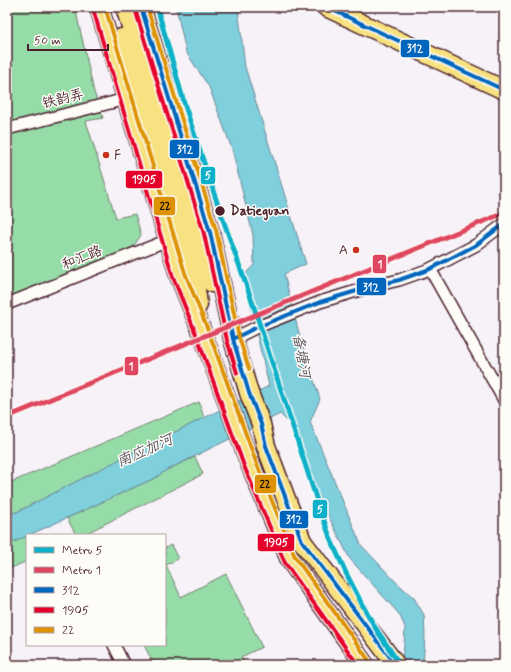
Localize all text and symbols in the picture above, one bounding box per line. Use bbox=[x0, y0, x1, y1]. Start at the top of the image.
scale bar bbox=[28, 26, 108, 52]
text: 50 m bbox=[34, 33, 61, 49]
line badge: 312 bbox=[400, 39, 430, 58]
text: 312 bbox=[407, 42, 424, 56]
street label: 铁韵弄 bbox=[40, 85, 86, 113]
line badge: 312 bbox=[169, 139, 200, 159]
text: 312 bbox=[177, 143, 194, 157]
place label: F bbox=[114, 146, 121, 164]
marker: F bbox=[101, 150, 111, 160]
line badge: 5 bbox=[200, 166, 216, 185]
text: 5 bbox=[205, 169, 212, 183]
line badge: 1905 bbox=[125, 170, 163, 189]
text: 1905 bbox=[132, 173, 157, 187]
line badge: 22 bbox=[153, 196, 176, 216]
text: 22 bbox=[159, 200, 171, 214]
place label: Datieguan bbox=[230, 202, 289, 221]
marker: Datieguan bbox=[213, 204, 227, 218]
place label: A bbox=[339, 241, 348, 259]
street label: 和汇路 bbox=[59, 242, 105, 274]
marker: A bbox=[351, 245, 361, 255]
line badge: 1 bbox=[372, 254, 387, 274]
text: 1 bbox=[378, 258, 383, 272]
line badge: 312 bbox=[356, 277, 387, 296]
text: 312 bbox=[363, 281, 380, 295]
water label: 备塘河 bbox=[287, 332, 315, 383]
line badge: 1 bbox=[124, 356, 139, 376]
text: 1 bbox=[129, 360, 134, 374]
water label: 南应加河 bbox=[114, 428, 179, 472]
line badge: 22 bbox=[254, 474, 277, 494]
text: 22 bbox=[259, 478, 271, 492]
line badge: 5 bbox=[312, 499, 328, 519]
text: 5 bbox=[317, 503, 324, 517]
line badge: 312 bbox=[279, 510, 309, 529]
text: 312 bbox=[286, 513, 303, 527]
line badge: 1905 bbox=[257, 533, 295, 552]
legend bbox=[26, 534, 166, 646]
text: 1905 bbox=[264, 536, 289, 550]
text: Metro 5 bbox=[62, 543, 103, 559]
text: Metro 1 bbox=[62, 563, 101, 579]
text: 312 bbox=[62, 583, 80, 599]
text: 1905 bbox=[62, 603, 89, 619]
text: 22 bbox=[62, 623, 74, 639]

